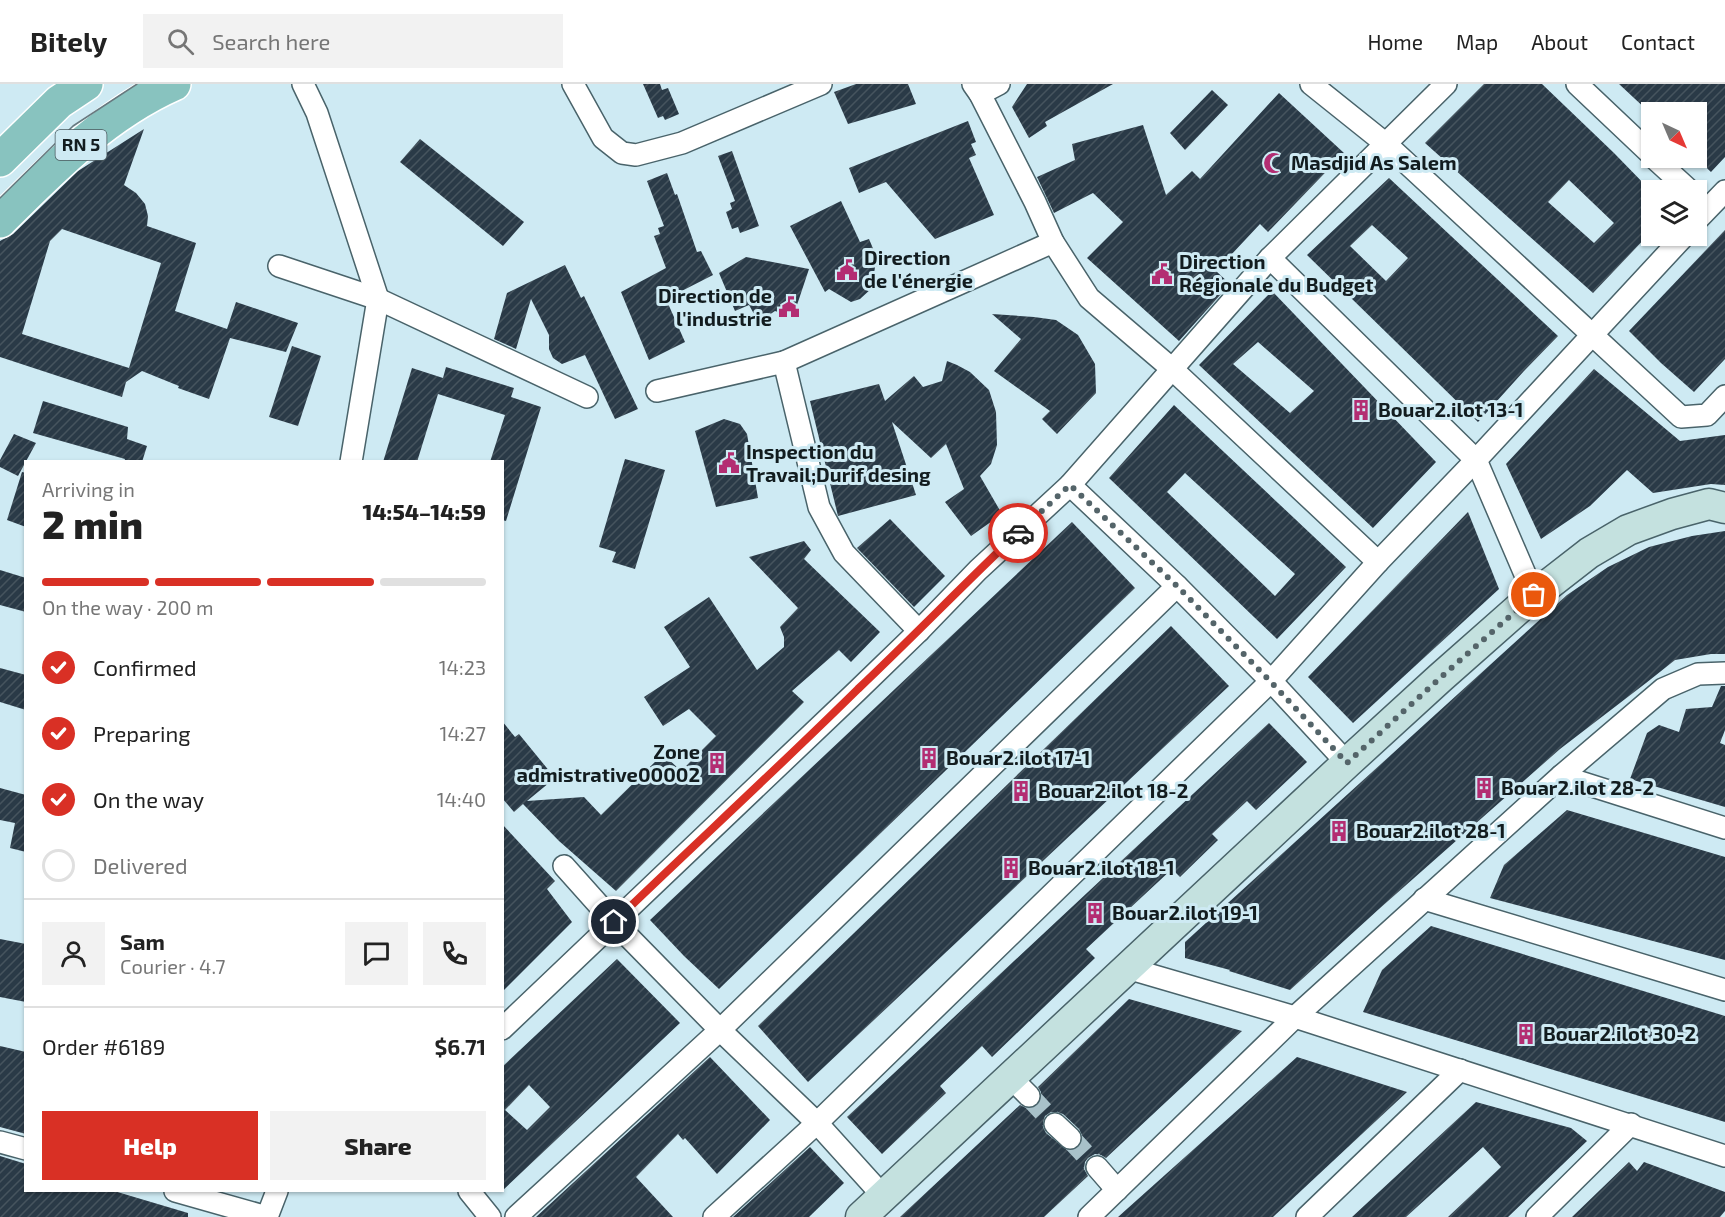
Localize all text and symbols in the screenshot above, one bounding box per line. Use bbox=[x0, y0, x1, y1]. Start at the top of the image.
search box bbox=[143, 14, 563, 68]
text: Bitely bbox=[30, 24, 107, 58]
icon: search bbox=[164, 25, 197, 58]
text: Search here bbox=[212, 28, 330, 54]
text: Home bbox=[1367, 29, 1423, 54]
text: Map bbox=[1456, 29, 1498, 54]
text: About bbox=[1531, 29, 1588, 54]
text: Contact bbox=[1621, 29, 1695, 54]
north arrow bbox=[1641, 102, 1707, 168]
map controls bbox=[1641, 102, 1707, 246]
road number: RN 5 bbox=[56, 130, 106, 160]
place label: Masdjid As Salem bbox=[1291, 150, 1457, 174]
mosque icon: Masdjid As Salem bbox=[1262, 151, 1286, 175]
button: layers bbox=[1641, 180, 1707, 246]
place label: Direction de l'énergie bbox=[864, 245, 973, 292]
place label: Direction Régionale du Budget bbox=[1179, 249, 1373, 296]
public building icon: Direction de l'énergie bbox=[835, 258, 859, 282]
public building icon: Direction Régionale du Budget bbox=[1150, 262, 1174, 286]
place label: Direction de l'industrie bbox=[658, 283, 772, 330]
public building icon: Direction de l'industrie bbox=[777, 295, 801, 319]
place label: Bouar2.ilot 13-1 bbox=[1378, 397, 1524, 421]
building icon: Bouar2.ilot 13-1 bbox=[1349, 398, 1373, 422]
place label: Inspection du Travail;Durif desing bbox=[746, 439, 931, 486]
public building icon: Inspection du Travail;Durif desing bbox=[717, 451, 741, 475]
text: Arriving in bbox=[42, 477, 135, 501]
text: 14:54–14:59 bbox=[362, 498, 486, 524]
text: 2 min bbox=[42, 500, 143, 547]
courier bbox=[988, 503, 1048, 563]
icon: car bbox=[1002, 517, 1035, 550]
pin bbox=[1508, 569, 1559, 620]
icon: bag bbox=[1517, 578, 1550, 611]
text: On the way · 200 m bbox=[42, 595, 214, 619]
icon: check bbox=[42, 651, 75, 684]
text: Confirmed bbox=[93, 654, 197, 680]
text: 14:23 bbox=[439, 655, 486, 679]
icon: check bbox=[42, 717, 75, 750]
text: Preparing bbox=[93, 720, 191, 746]
text: 14:27 bbox=[440, 721, 486, 745]
place label: Zone admistrative00002 bbox=[517, 739, 700, 786]
place label: Bouar2.ilot 17-1 bbox=[946, 745, 1090, 769]
building icon: Bouar2.ilot 17-1 bbox=[917, 746, 941, 770]
building icon: Zone admistrative00002 bbox=[705, 751, 729, 775]
place label: Bouar2.ilot 28-2 bbox=[1501, 775, 1654, 799]
building icon: Bouar2.ilot 28-2 bbox=[1472, 776, 1496, 800]
place label: Bouar2.ilot 18-2 bbox=[1038, 778, 1188, 802]
building icon: Bouar2.ilot 18-2 bbox=[1009, 779, 1033, 803]
icon: check bbox=[42, 783, 75, 816]
text: On the way bbox=[93, 786, 204, 812]
text: 14:40 bbox=[437, 787, 486, 811]
place label: Bouar2.ilot 28-1 bbox=[1356, 818, 1506, 842]
building icon: Bouar2.ilot 28-1 bbox=[1327, 819, 1351, 843]
text: Delivered bbox=[93, 852, 188, 878]
place label: Bouar2.ilot 18-1 bbox=[1028, 855, 1175, 879]
building icon: Bouar2.ilot 18-1 bbox=[999, 856, 1023, 880]
pin bbox=[588, 896, 639, 947]
place label: Bouar2.ilot 19-1 bbox=[1112, 900, 1258, 924]
building icon: Bouar2.ilot 19-1 bbox=[1083, 901, 1107, 925]
icon: home bbox=[597, 905, 630, 938]
button: person bbox=[42, 922, 105, 985]
button: chat bbox=[345, 922, 408, 985]
button: phone bbox=[423, 922, 486, 985]
text: Sam bbox=[120, 928, 165, 954]
text: Courier · 4.7 bbox=[120, 954, 226, 978]
place label: Bouar2.ilot 30-2 bbox=[1543, 1021, 1696, 1045]
building icon: Bouar2.ilot 30-2 bbox=[1514, 1022, 1538, 1046]
text: Order #6189 bbox=[42, 1033, 165, 1059]
text: $6.71 bbox=[434, 1033, 486, 1059]
button: Help bbox=[42, 1111, 258, 1180]
button: Share bbox=[270, 1111, 486, 1180]

